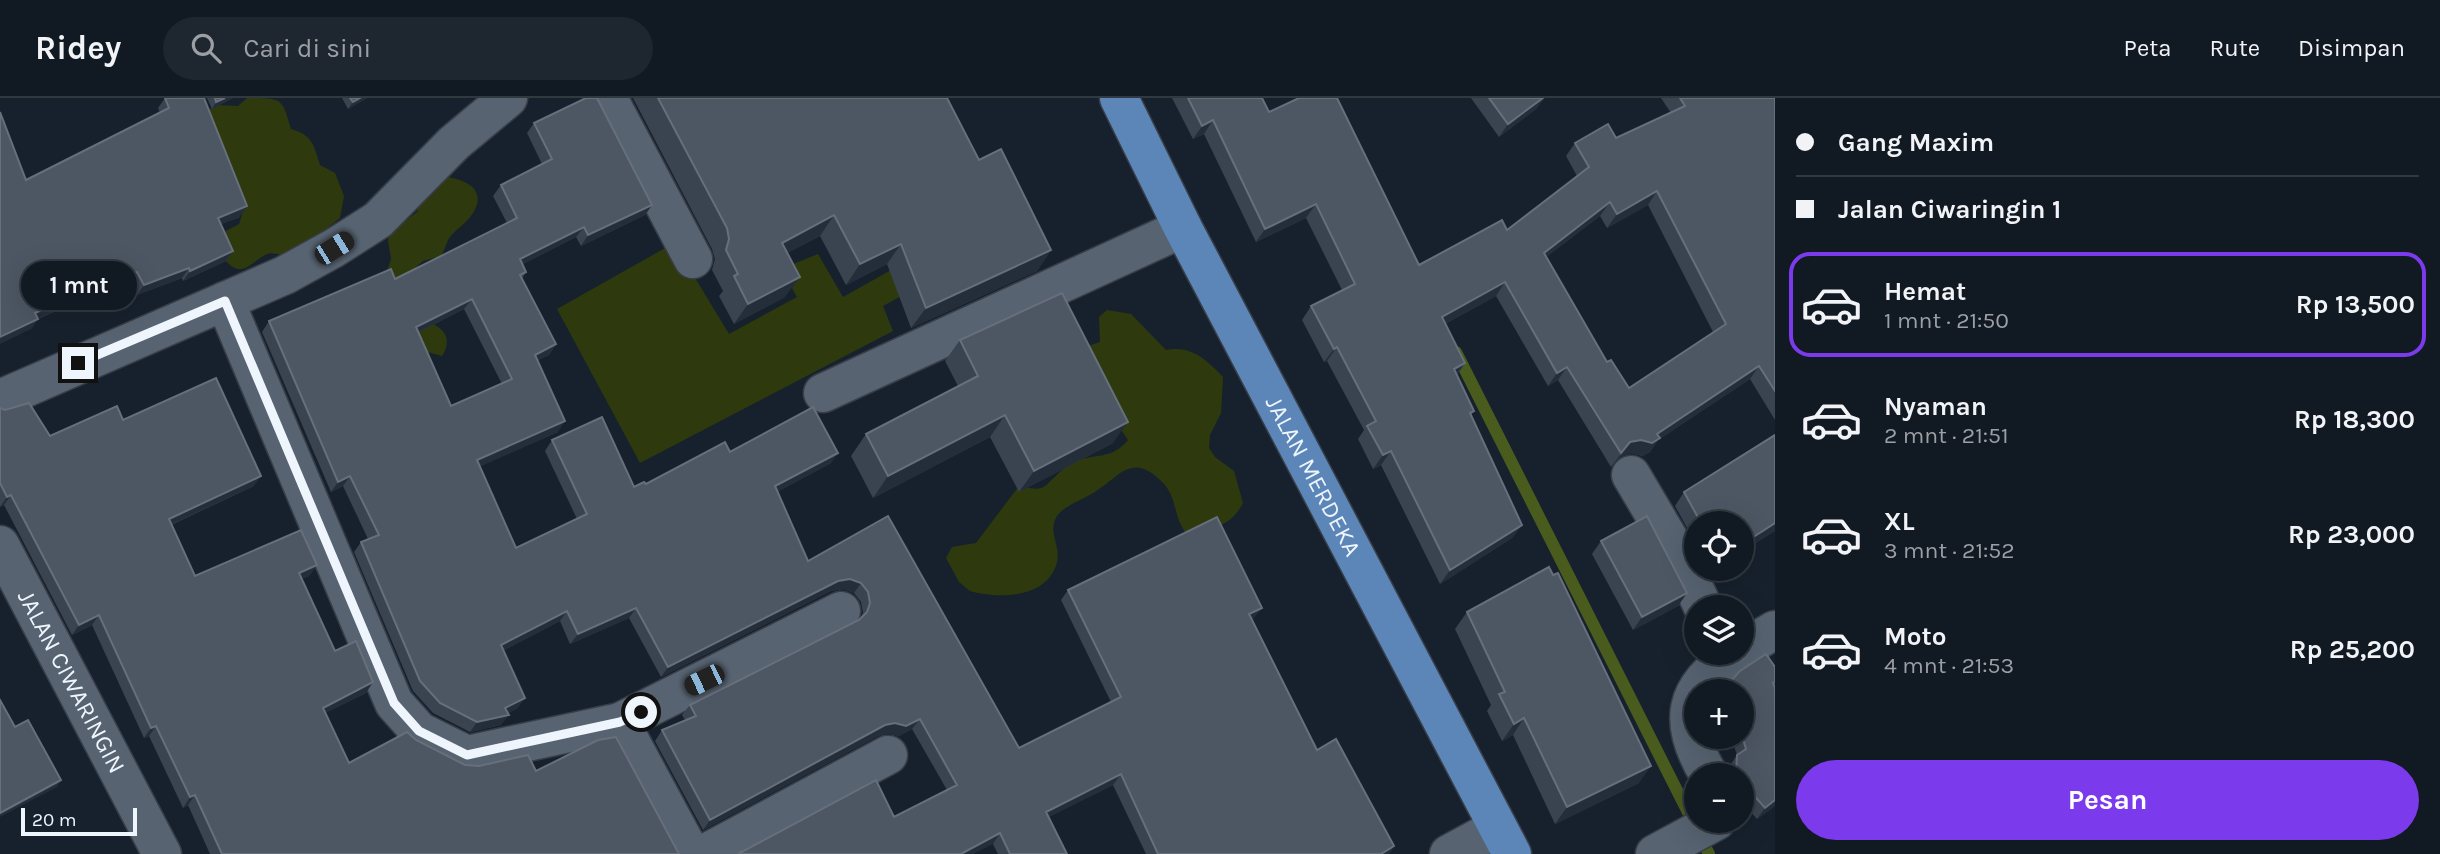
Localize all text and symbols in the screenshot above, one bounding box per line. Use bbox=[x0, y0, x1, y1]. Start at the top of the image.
search box bbox=[163, 17, 653, 80]
text: Ridey bbox=[35, 29, 121, 67]
icon: search bbox=[187, 29, 225, 67]
text: Cari di sini bbox=[243, 33, 371, 64]
text: Peta bbox=[2124, 34, 2171, 62]
text: Rute bbox=[2209, 34, 2260, 62]
text: Disimpan bbox=[2298, 34, 2405, 62]
text: Gang Maxim bbox=[1838, 127, 1994, 158]
text: Jalan Ciwaringin 1 bbox=[1838, 194, 2061, 225]
car bbox=[311, 228, 358, 268]
callout: 1 mnt bbox=[20, 261, 136, 310]
text: 1 mnt bbox=[49, 272, 109, 299]
icon: car bbox=[1800, 273, 1863, 336]
text: Hemat bbox=[1884, 276, 1966, 307]
text: Rp 13,500 bbox=[2296, 289, 2415, 320]
text: 1 mnt · 21:50 bbox=[1884, 307, 2009, 334]
route end bbox=[62, 347, 94, 379]
icon: car bbox=[1800, 388, 1863, 451]
street label: JALAN MERDEKA bbox=[1260, 391, 1367, 561]
text: Nyaman bbox=[1884, 391, 1987, 422]
text: Rp 18,300 bbox=[2294, 404, 2415, 435]
text: 2 mnt · 21:51 bbox=[1884, 422, 2009, 449]
icon: car bbox=[1800, 503, 1863, 566]
text: XL bbox=[1884, 506, 1915, 537]
map controls bbox=[1684, 511, 1754, 833]
button: locate bbox=[1684, 511, 1754, 581]
text: Rp 23,000 bbox=[2288, 519, 2415, 550]
text: 3 mnt · 21:52 bbox=[1884, 537, 2015, 564]
street label: JALAN CIWARINGIN bbox=[12, 585, 131, 778]
button: layers bbox=[1684, 595, 1754, 665]
icon: car bbox=[1800, 618, 1863, 681]
text: Moto bbox=[1884, 621, 1946, 652]
text: Rp 25,200 bbox=[2290, 634, 2415, 665]
text: 4 mnt · 21:53 bbox=[1884, 652, 2014, 679]
car bbox=[681, 661, 728, 699]
button: + bbox=[1684, 679, 1754, 749]
route start bbox=[625, 696, 657, 728]
button: Pesan bbox=[1796, 760, 2419, 840]
button: − bbox=[1684, 763, 1754, 833]
scale bar bbox=[21, 805, 136, 837]
text: 20 m bbox=[32, 809, 77, 831]

